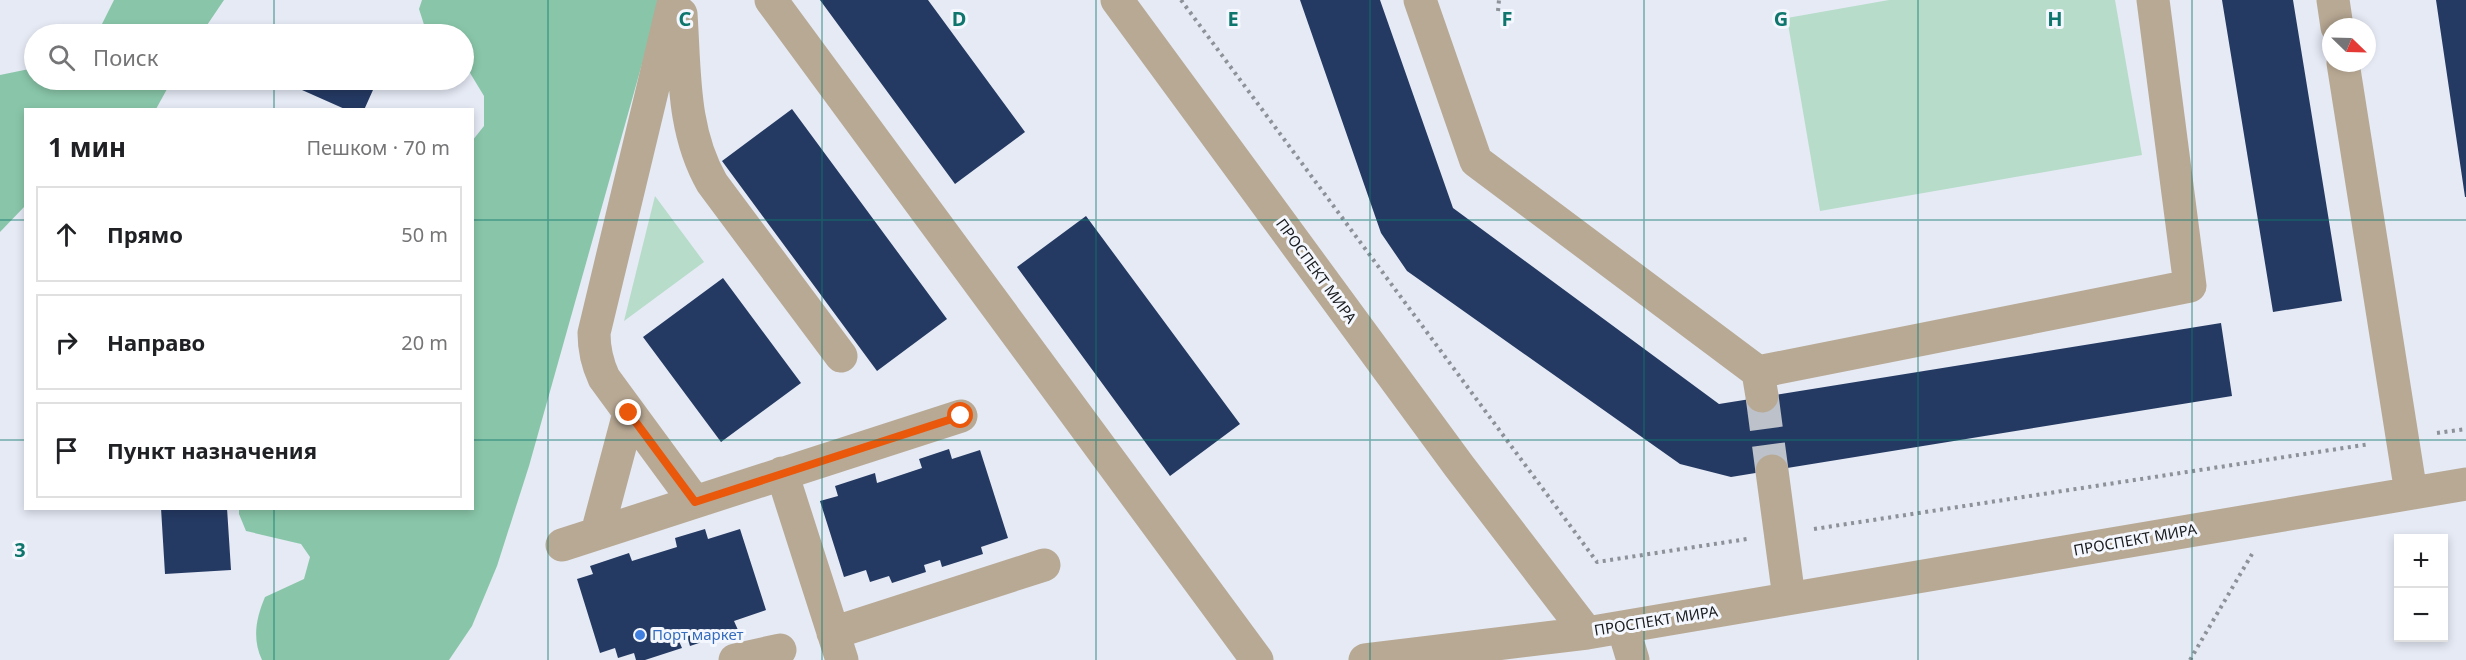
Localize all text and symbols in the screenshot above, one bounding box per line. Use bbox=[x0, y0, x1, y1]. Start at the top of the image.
text: C bbox=[679, 5, 692, 32]
text: D bbox=[952, 5, 966, 32]
text: E bbox=[1227, 5, 1239, 32]
text: F bbox=[1502, 5, 1512, 32]
text: G bbox=[1774, 5, 1788, 32]
text: H bbox=[2047, 5, 2063, 32]
north arrow bbox=[2322, 18, 2376, 72]
search box bbox=[24, 24, 474, 90]
icon: search bbox=[45, 41, 78, 74]
text: Поиск bbox=[93, 42, 158, 72]
text: 1 мин bbox=[48, 129, 126, 165]
text: Пешком · 70 m bbox=[306, 134, 450, 161]
street label: ПРОСПЕКТ МИРА bbox=[1272, 214, 1362, 327]
icon: ahead bbox=[50, 218, 83, 251]
text: Прямо bbox=[107, 219, 183, 249]
text: 50 m bbox=[401, 221, 448, 248]
icon: right bbox=[50, 326, 83, 359]
text: Направо bbox=[107, 327, 205, 357]
text: 20 m bbox=[401, 329, 448, 356]
route end bbox=[615, 399, 641, 425]
route start bbox=[947, 402, 973, 428]
icon: arrive bbox=[50, 434, 83, 467]
text: Пункт назначения bbox=[107, 435, 317, 465]
street label: ПРОСПЕКТ МИРА bbox=[2072, 518, 2198, 560]
map controls bbox=[2394, 534, 2448, 642]
button: + bbox=[2394, 534, 2448, 588]
text: 3 bbox=[14, 536, 26, 563]
button: − bbox=[2394, 588, 2448, 642]
street label: ПРОСПЕКТ МИРА bbox=[1593, 600, 1719, 640]
place label: Порт маркет bbox=[652, 624, 744, 644]
marker: Порт маркет bbox=[633, 628, 647, 642]

